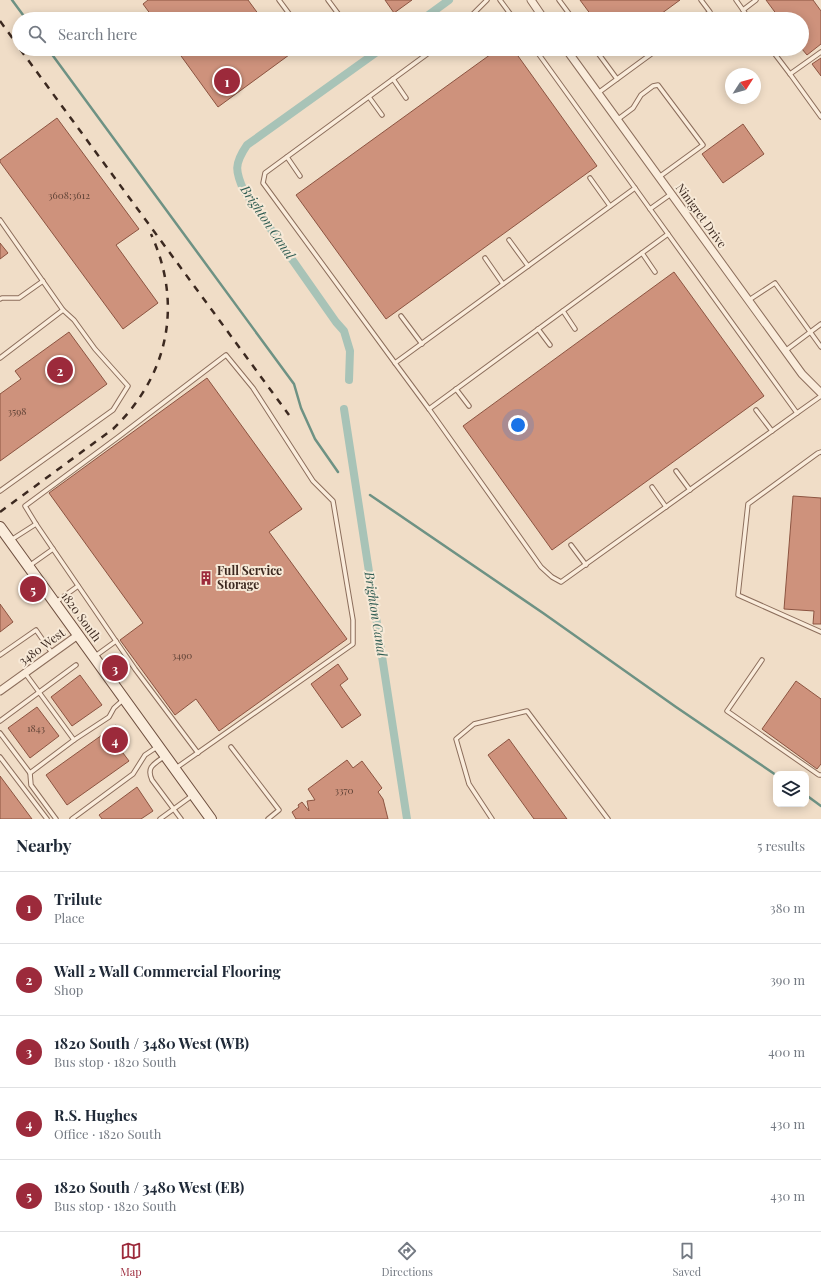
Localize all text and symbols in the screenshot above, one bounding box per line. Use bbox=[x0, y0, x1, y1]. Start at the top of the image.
search box bbox=[12, 12, 809, 56]
icon: search bbox=[26, 23, 48, 45]
text: Search here bbox=[58, 24, 137, 44]
pin: 1 bbox=[214, 66, 240, 96]
north arrow bbox=[725, 68, 761, 104]
street label: Ninigret Drive bbox=[673, 180, 731, 251]
water label: Brighton Canal bbox=[237, 181, 300, 263]
house number: 3608;3612 bbox=[48, 188, 90, 202]
pin: 2 bbox=[47, 355, 73, 385]
house number: 3598 bbox=[8, 404, 26, 418]
your location bbox=[508, 415, 528, 435]
place label: Full Service Storage bbox=[217, 562, 282, 592]
water label: Brighton Canal bbox=[361, 569, 392, 659]
building icon: Full Service Storage bbox=[198, 570, 214, 586]
pin: 5 bbox=[20, 574, 46, 604]
street label: 1820 South bbox=[58, 588, 105, 645]
street label: 3480 West bbox=[15, 624, 68, 668]
house number: 3490 bbox=[172, 648, 192, 662]
pin: 3 bbox=[102, 653, 128, 683]
house number: 1843 bbox=[27, 721, 46, 735]
pin: 4 bbox=[102, 725, 128, 755]
map controls bbox=[773, 771, 809, 807]
button: layers bbox=[773, 771, 809, 807]
house number: 3370 bbox=[334, 783, 354, 797]
text: Nearby bbox=[16, 834, 71, 856]
text: 5 results bbox=[757, 837, 805, 854]
text: Trilute bbox=[54, 889, 102, 909]
text: 1 bbox=[27, 899, 31, 916]
text: 380 m bbox=[770, 899, 805, 916]
text: Place bbox=[54, 909, 85, 926]
text: Wall 2 Wall Commercial Flooring bbox=[54, 961, 281, 981]
text: 2 bbox=[26, 971, 32, 988]
text: 390 m bbox=[770, 971, 805, 988]
text: Shop bbox=[54, 981, 83, 998]
text: 1820 South / 3480 West (WB) bbox=[54, 1033, 249, 1053]
text: 3 bbox=[26, 1043, 32, 1060]
text: 400 m bbox=[768, 1043, 805, 1060]
text: Bus stop · 1820 South bbox=[54, 1053, 176, 1070]
text: R.S. Hughes bbox=[54, 1105, 138, 1125]
text: 4 bbox=[26, 1115, 32, 1132]
text: 430 m bbox=[770, 1115, 805, 1132]
text: Office · 1820 South bbox=[54, 1125, 161, 1142]
text: 1820 South / 3480 West (EB) bbox=[54, 1177, 244, 1197]
text: 5 bbox=[26, 1187, 32, 1204]
text: 430 m bbox=[770, 1187, 805, 1204]
text: Bus stop · 1820 South bbox=[54, 1197, 176, 1214]
tab: Map bbox=[120, 1240, 142, 1279]
tab: Directions bbox=[381, 1240, 433, 1279]
tab: Saved bbox=[673, 1240, 701, 1279]

